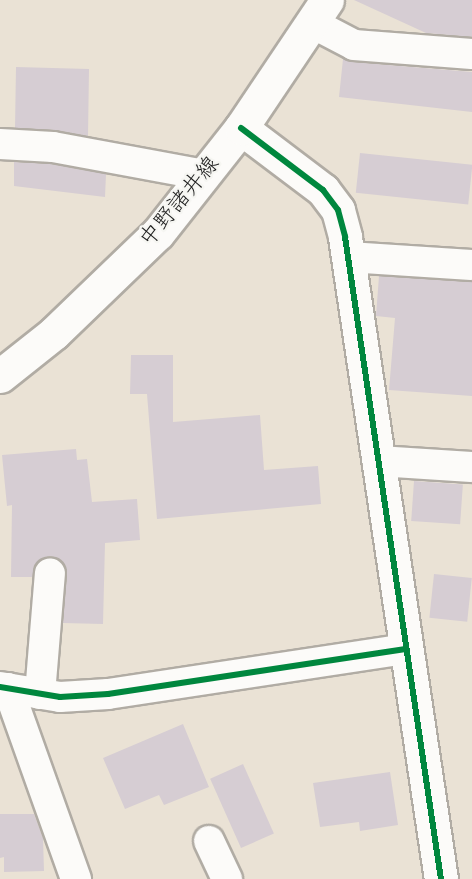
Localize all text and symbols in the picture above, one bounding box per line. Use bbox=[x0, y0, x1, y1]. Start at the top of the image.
street label: 中野諸井線 bbox=[135, 151, 225, 253]

